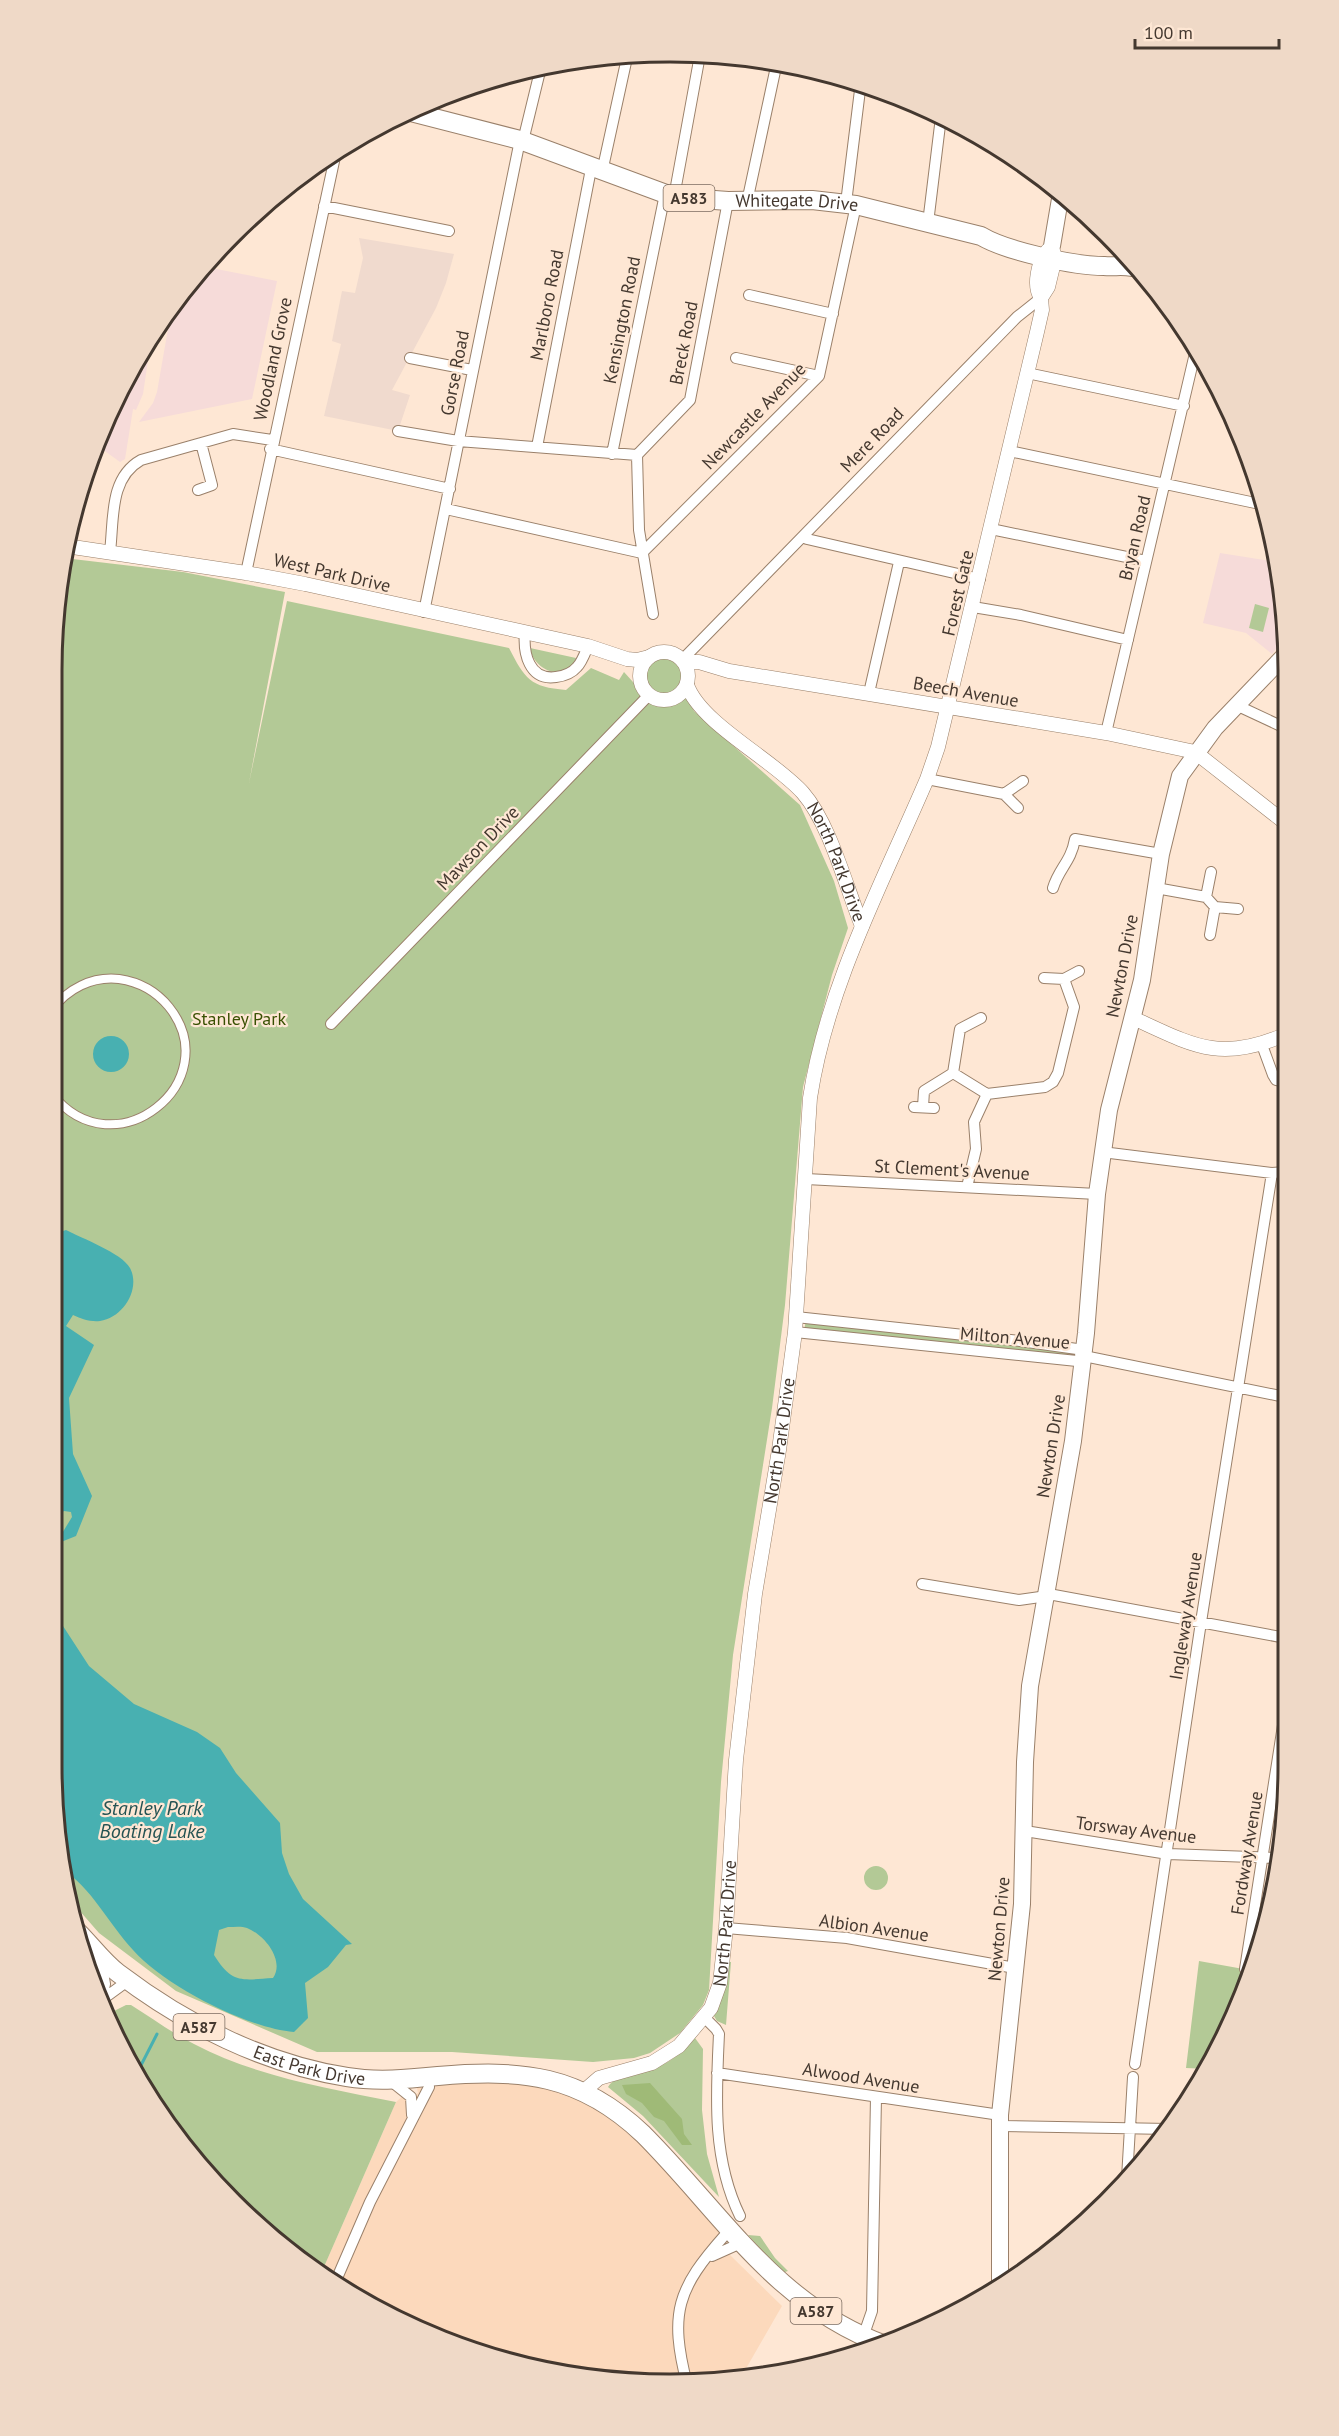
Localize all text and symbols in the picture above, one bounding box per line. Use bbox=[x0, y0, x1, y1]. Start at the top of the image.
scale bar bbox=[1135, 12, 1279, 50]
text: 100 m bbox=[1144, 21, 1193, 44]
road number: A583 bbox=[664, 185, 714, 211]
street label: Whitegate Drive bbox=[735, 188, 860, 216]
street label: Marlboro Road bbox=[524, 247, 569, 362]
street label: Kensington Road bbox=[598, 254, 645, 386]
street label: Woodland Grove bbox=[248, 295, 297, 423]
street label: Breck Road bbox=[664, 299, 703, 387]
street label: Gorse Road bbox=[435, 328, 474, 418]
street label: Newcastle Avenue bbox=[697, 357, 810, 474]
street label: Mere Road bbox=[835, 402, 908, 477]
street label: Bryan Road bbox=[1114, 493, 1155, 583]
street label: West Park Drive bbox=[271, 548, 393, 597]
street label: Forest Gate bbox=[936, 548, 979, 638]
street label: Beech Avenue bbox=[911, 671, 1021, 712]
street label: North Park Drive bbox=[802, 797, 871, 925]
street label: Mawson Drive bbox=[432, 801, 524, 895]
street label: Newton Drive bbox=[1100, 912, 1143, 1020]
park label: Stanley Park bbox=[192, 1007, 286, 1030]
street label: St Clement's Avenue bbox=[874, 1154, 1030, 1185]
street label: Milton Avenue bbox=[959, 1321, 1071, 1354]
street label: North Park Drive bbox=[758, 1376, 800, 1505]
street label: Newton Drive bbox=[1031, 1392, 1070, 1499]
street label: Ingleway Avenue bbox=[1164, 1550, 1207, 1682]
street label: Fordway Avenue bbox=[1225, 1789, 1268, 1917]
water label: Stanley Park Boating Lake bbox=[100, 1795, 205, 1844]
street label: Torsway Avenue bbox=[1074, 1811, 1198, 1848]
street label: North Park Drive bbox=[708, 1859, 741, 1988]
street label: Newton Drive bbox=[982, 1876, 1015, 1982]
street label: Albion Avenue bbox=[818, 1908, 930, 1947]
road number: A587 bbox=[174, 2014, 224, 2040]
street label: East Park Drive bbox=[250, 2040, 366, 2090]
street label: Alwood Avenue bbox=[801, 2057, 921, 2098]
road number: A587 bbox=[790, 2298, 842, 2324]

